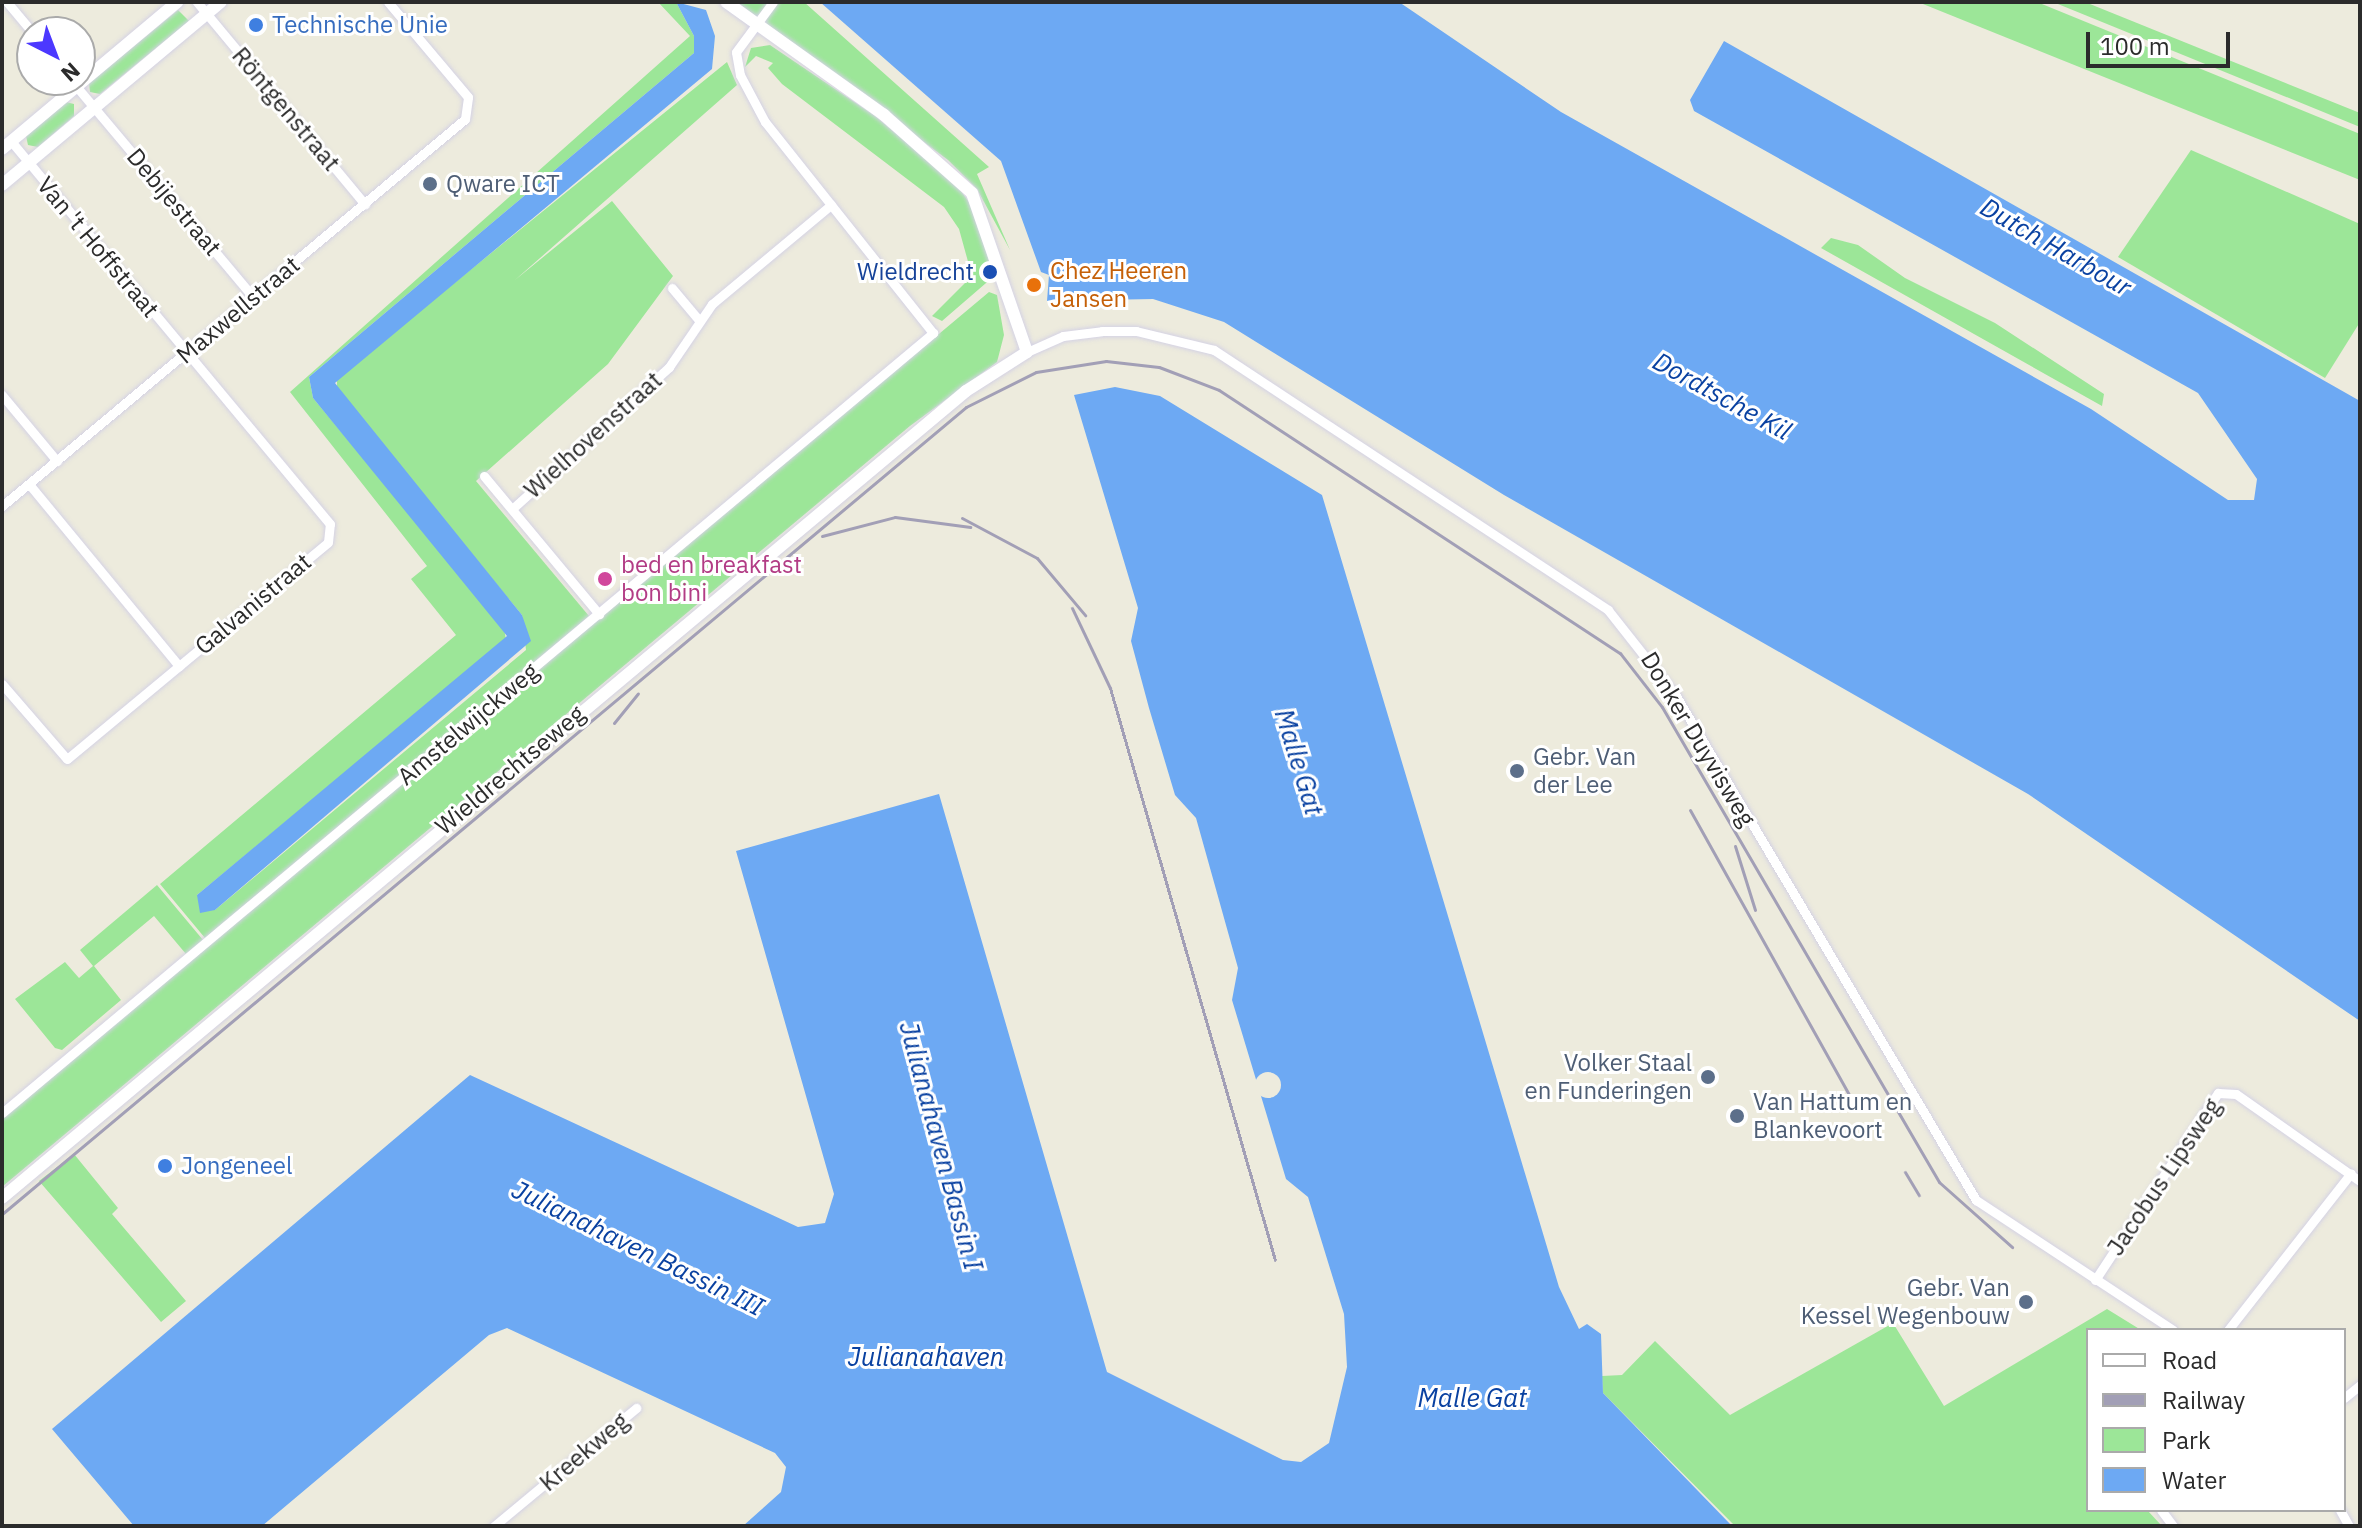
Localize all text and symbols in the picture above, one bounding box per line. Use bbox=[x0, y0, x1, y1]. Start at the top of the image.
place label: Technische Unie bbox=[272, 11, 448, 39]
north arrow bbox=[16, 16, 96, 96]
marker: Technische Unie bbox=[247, 16, 265, 34]
scale bar bbox=[2090, 16, 2234, 66]
text: 100 m bbox=[2100, 30, 2170, 62]
street label: Röntgenstraat bbox=[226, 41, 346, 177]
text: N bbox=[55, 57, 87, 89]
street label: Debijestraat bbox=[121, 143, 227, 261]
place label: Qware ICT bbox=[446, 170, 560, 198]
street label: Van 't Hoffstraat bbox=[31, 171, 165, 323]
marker: Qware ICT bbox=[421, 175, 439, 193]
water label: Dutch Harbour bbox=[1975, 191, 2137, 303]
street label: Maxwellstraat bbox=[171, 250, 305, 370]
place label: Chez Heeren Jansen bbox=[1050, 257, 1187, 313]
place label: Wieldrecht bbox=[857, 258, 974, 286]
marker: Wieldrecht bbox=[981, 263, 999, 281]
marker: Chez Heeren Jansen bbox=[1025, 276, 1043, 294]
water label: Dordtsche Kil bbox=[1648, 345, 1796, 447]
street label: Wielhovenstraat bbox=[518, 366, 668, 504]
street label: Galvanistraat bbox=[189, 547, 317, 661]
place label: bed en breakfast bon bini bbox=[621, 551, 802, 607]
marker: bed en breakfast bon bini bbox=[596, 570, 614, 588]
street label: Donker Duyvisweg bbox=[1635, 647, 1761, 831]
street label: Amstelwijckweg bbox=[392, 657, 544, 791]
street label: Wieldrechtseweg bbox=[430, 699, 590, 841]
water label: Malle Gat bbox=[1268, 705, 1330, 819]
place label: Gebr. Van der Lee bbox=[1533, 743, 1636, 799]
marker: Gebr. Van der Lee bbox=[1508, 762, 1526, 780]
water label: Julianahaven Bassin I bbox=[893, 1018, 989, 1274]
place label: Volker Staal en Funderingen bbox=[1525, 1049, 1692, 1105]
marker: Volker Staal en Funderingen bbox=[1699, 1068, 1717, 1086]
place label: Van Hattum en Blankevoort bbox=[1753, 1088, 1912, 1144]
street label: Jacobus Lipsweg bbox=[2101, 1093, 2227, 1261]
marker: Van Hattum en Blankevoort bbox=[1728, 1107, 1746, 1125]
place label: Jongeneel bbox=[181, 1152, 293, 1180]
marker: Jongeneel bbox=[156, 1157, 174, 1175]
water label: Julianahaven Bassin III bbox=[507, 1173, 769, 1323]
place label: Gebr. Van Kessel Wegenbouw bbox=[1801, 1274, 2010, 1330]
marker: Gebr. Van Kessel Wegenbouw bbox=[2017, 1293, 2035, 1311]
legend bbox=[2086, 1328, 2346, 1512]
water label: Julianahaven bbox=[848, 1341, 1004, 1373]
text: Road bbox=[2162, 1344, 2217, 1376]
water label: Malle Gat bbox=[1417, 1382, 1527, 1414]
text: Railway bbox=[2162, 1384, 2245, 1416]
street label: Kreekweg bbox=[534, 1407, 634, 1497]
text: Park bbox=[2162, 1424, 2211, 1456]
text: Water bbox=[2162, 1464, 2226, 1496]

